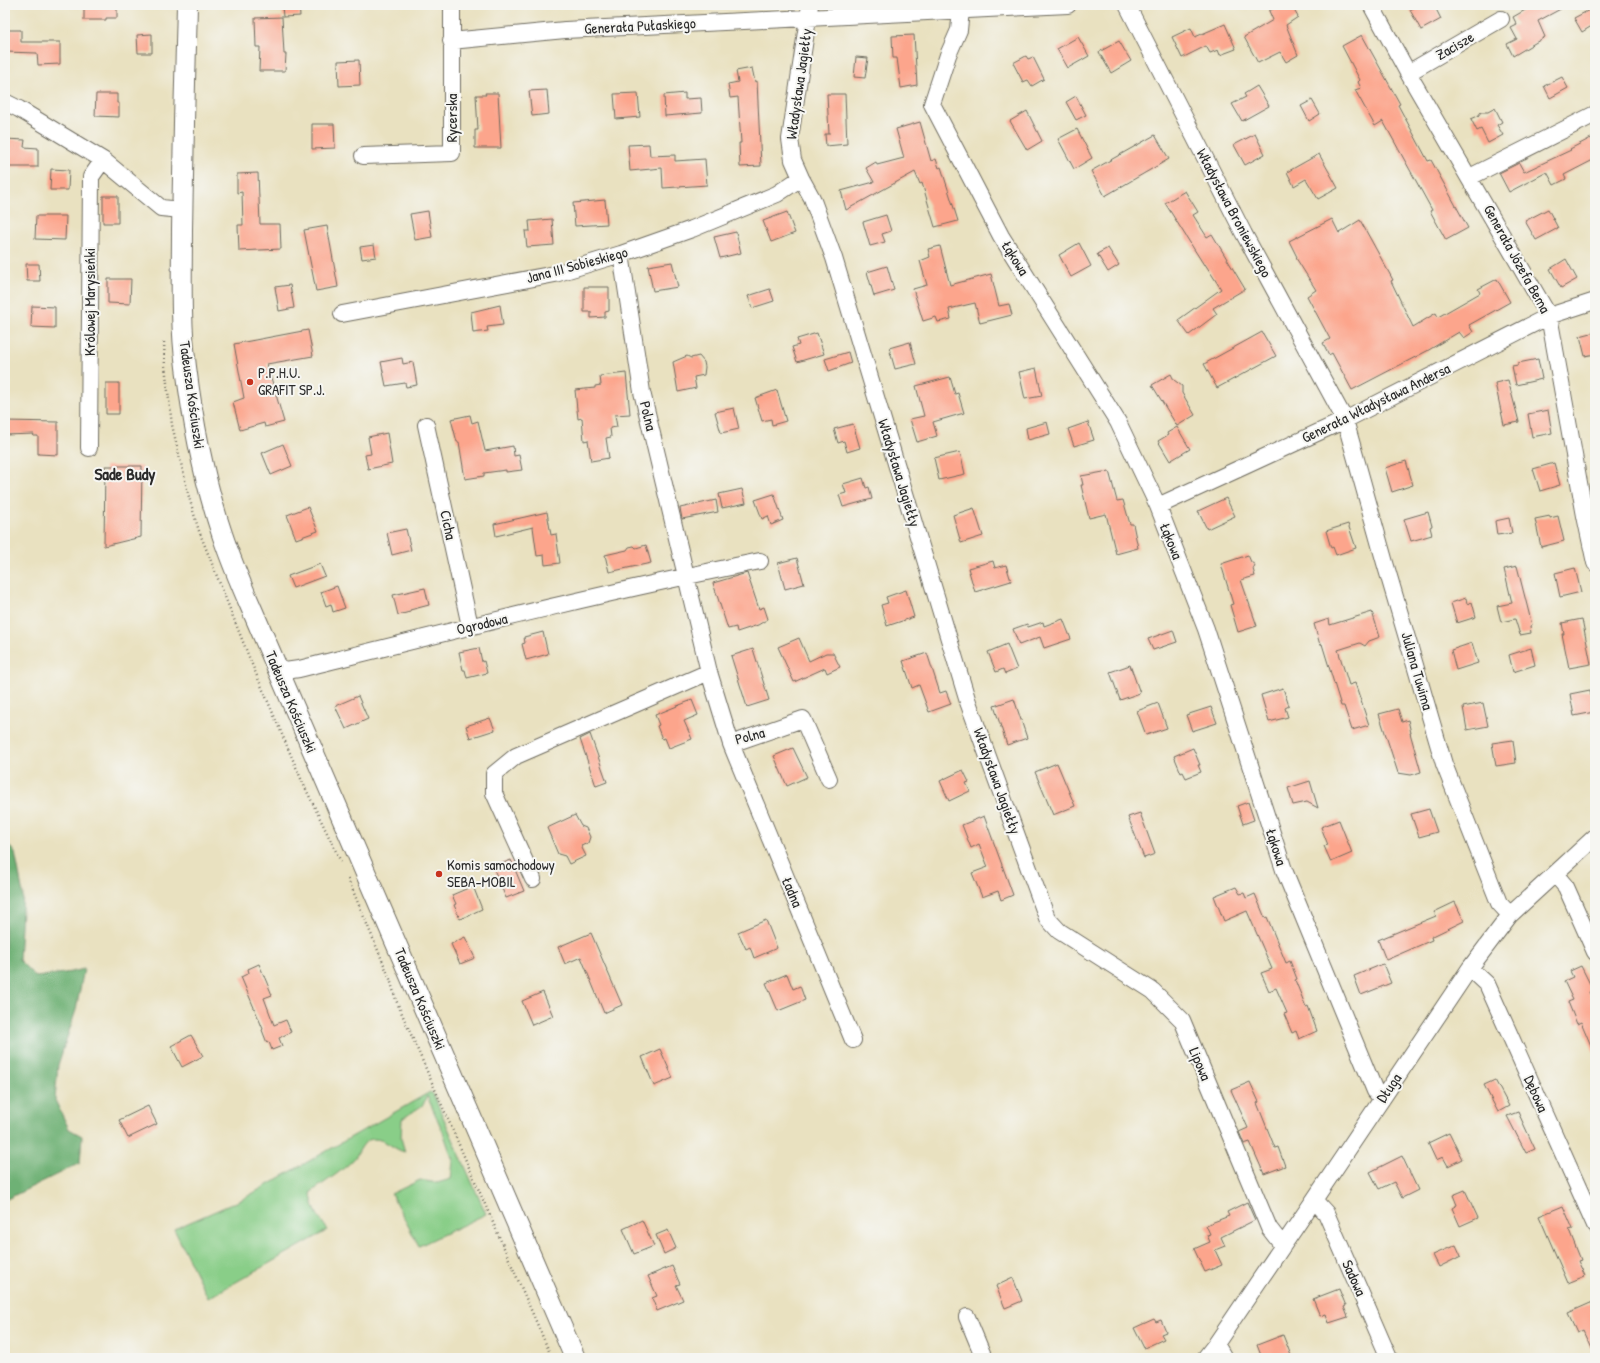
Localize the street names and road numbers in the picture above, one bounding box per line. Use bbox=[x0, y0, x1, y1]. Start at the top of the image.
street label: Generała Pułaskiego bbox=[584, 12, 696, 39]
street label: Zacisze bbox=[1432, 26, 1478, 65]
street label: Władysława Jagiełły bbox=[780, 27, 817, 141]
street label: Rycerska bbox=[441, 94, 462, 142]
street label: Władysława Broniewskiego bbox=[1192, 145, 1277, 281]
street label: Generała Józefa Bema bbox=[1479, 201, 1556, 317]
street label: Łąkowa bbox=[997, 236, 1034, 279]
street label: Jana III Sobieskiego bbox=[524, 241, 630, 288]
street label: Królowej Marysieńki bbox=[79, 248, 100, 356]
street label: Tadeusza Kościuszki bbox=[175, 340, 210, 450]
street label: Generała Władysława Andersa bbox=[1298, 357, 1454, 448]
street label: Polna bbox=[635, 399, 662, 433]
street label: Władysława Jagiełły bbox=[873, 416, 926, 529]
street label: Cicha bbox=[435, 508, 462, 542]
street label: Łąkowa bbox=[1155, 519, 1188, 562]
street label: Ogrodowa bbox=[454, 607, 509, 640]
street label: Juliana Tuwima bbox=[1396, 629, 1439, 712]
street label: Tadeusza Kościuszki bbox=[261, 648, 322, 756]
street label: Polna bbox=[733, 721, 767, 750]
street label: Władysława Jagiełły bbox=[968, 725, 1026, 837]
street label: Łąkowa bbox=[1261, 826, 1292, 868]
street label: Ładna bbox=[777, 873, 808, 910]
street label: Tadeusza Kościuszki bbox=[390, 945, 451, 1053]
street label: Lipowa bbox=[1184, 1044, 1217, 1084]
street label: Długa bbox=[1371, 1069, 1406, 1107]
street label: Dębowa bbox=[1519, 1072, 1554, 1116]
street label: Sadowa bbox=[1337, 1256, 1372, 1299]

